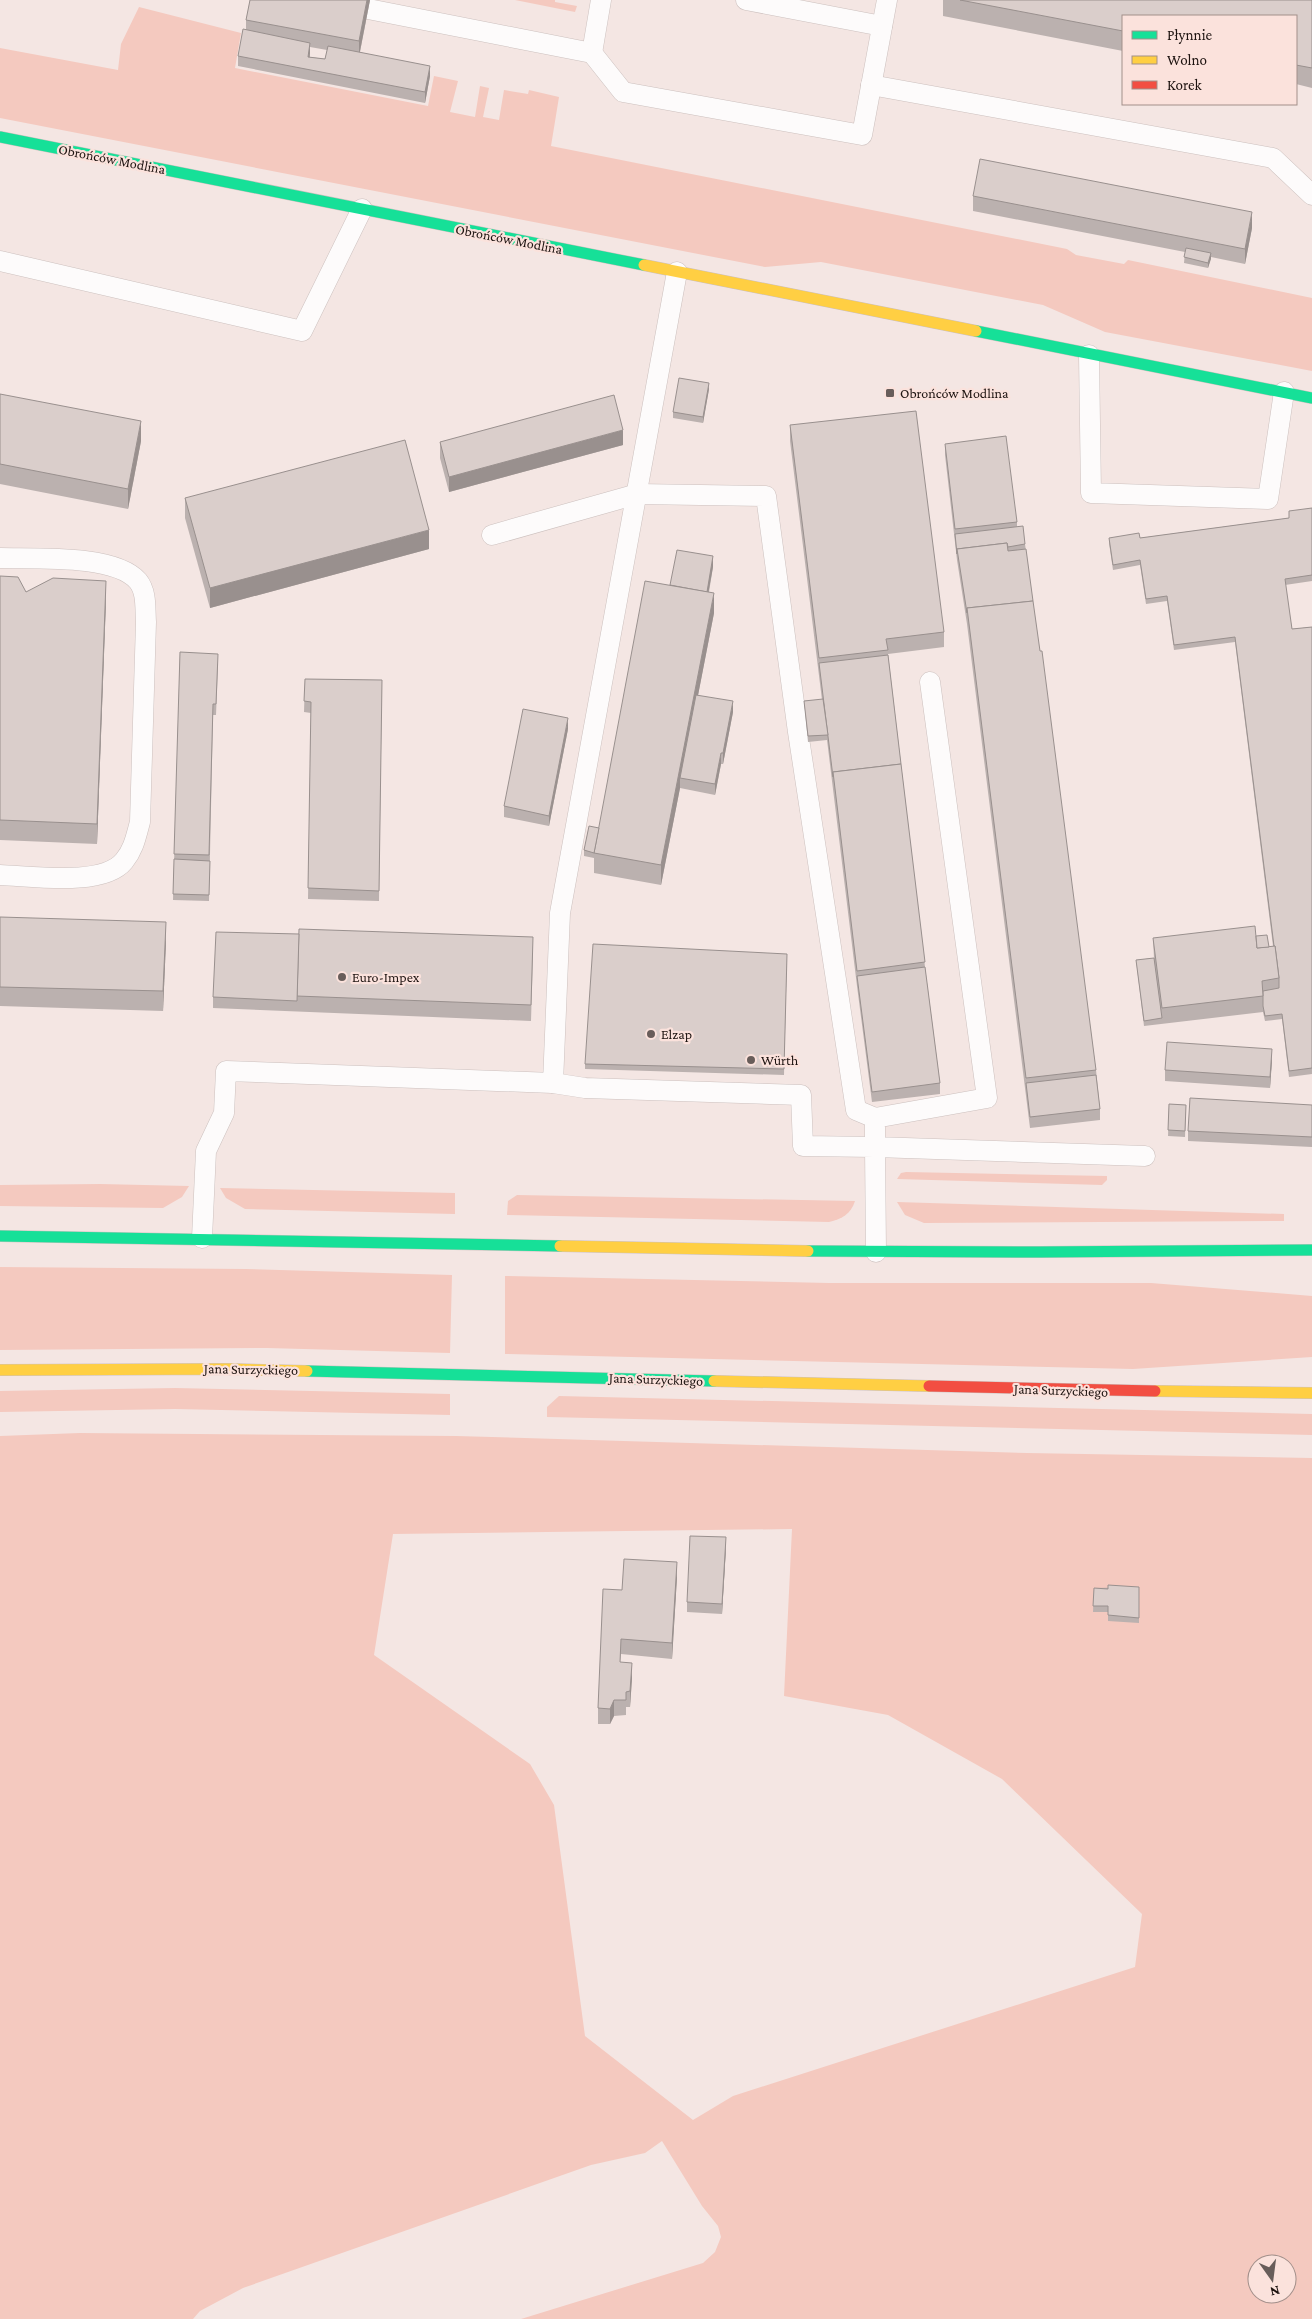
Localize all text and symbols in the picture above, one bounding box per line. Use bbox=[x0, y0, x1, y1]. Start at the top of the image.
legend bbox=[1122, 15, 1297, 105]
text: Płynnie bbox=[1167, 27, 1213, 44]
text: Wolno bbox=[1167, 52, 1207, 68]
text: Korek bbox=[1167, 77, 1202, 93]
street label: Obrońców Modlina bbox=[57, 141, 167, 177]
street label: Obrońców Modlina bbox=[454, 221, 564, 257]
place label: Obrońców Modlina bbox=[900, 385, 1009, 401]
marker: Obrońców Modlina bbox=[884, 387, 896, 399]
place label: Euro-Impex bbox=[352, 969, 420, 985]
marker: Euro-Impex bbox=[336, 971, 348, 983]
place label: Elzap bbox=[661, 1026, 692, 1042]
marker: Elzap bbox=[645, 1028, 657, 1040]
place label: Würth bbox=[761, 1052, 799, 1068]
marker: Würth bbox=[745, 1054, 757, 1066]
street label: Jana Surzyckiego bbox=[202, 1360, 298, 1378]
street label: Jana Surzyckiego bbox=[607, 1369, 703, 1389]
street label: Jana Surzyckiego bbox=[1012, 1380, 1108, 1400]
north arrow bbox=[1247, 2254, 1297, 2304]
text: N bbox=[1268, 2283, 1282, 2301]

